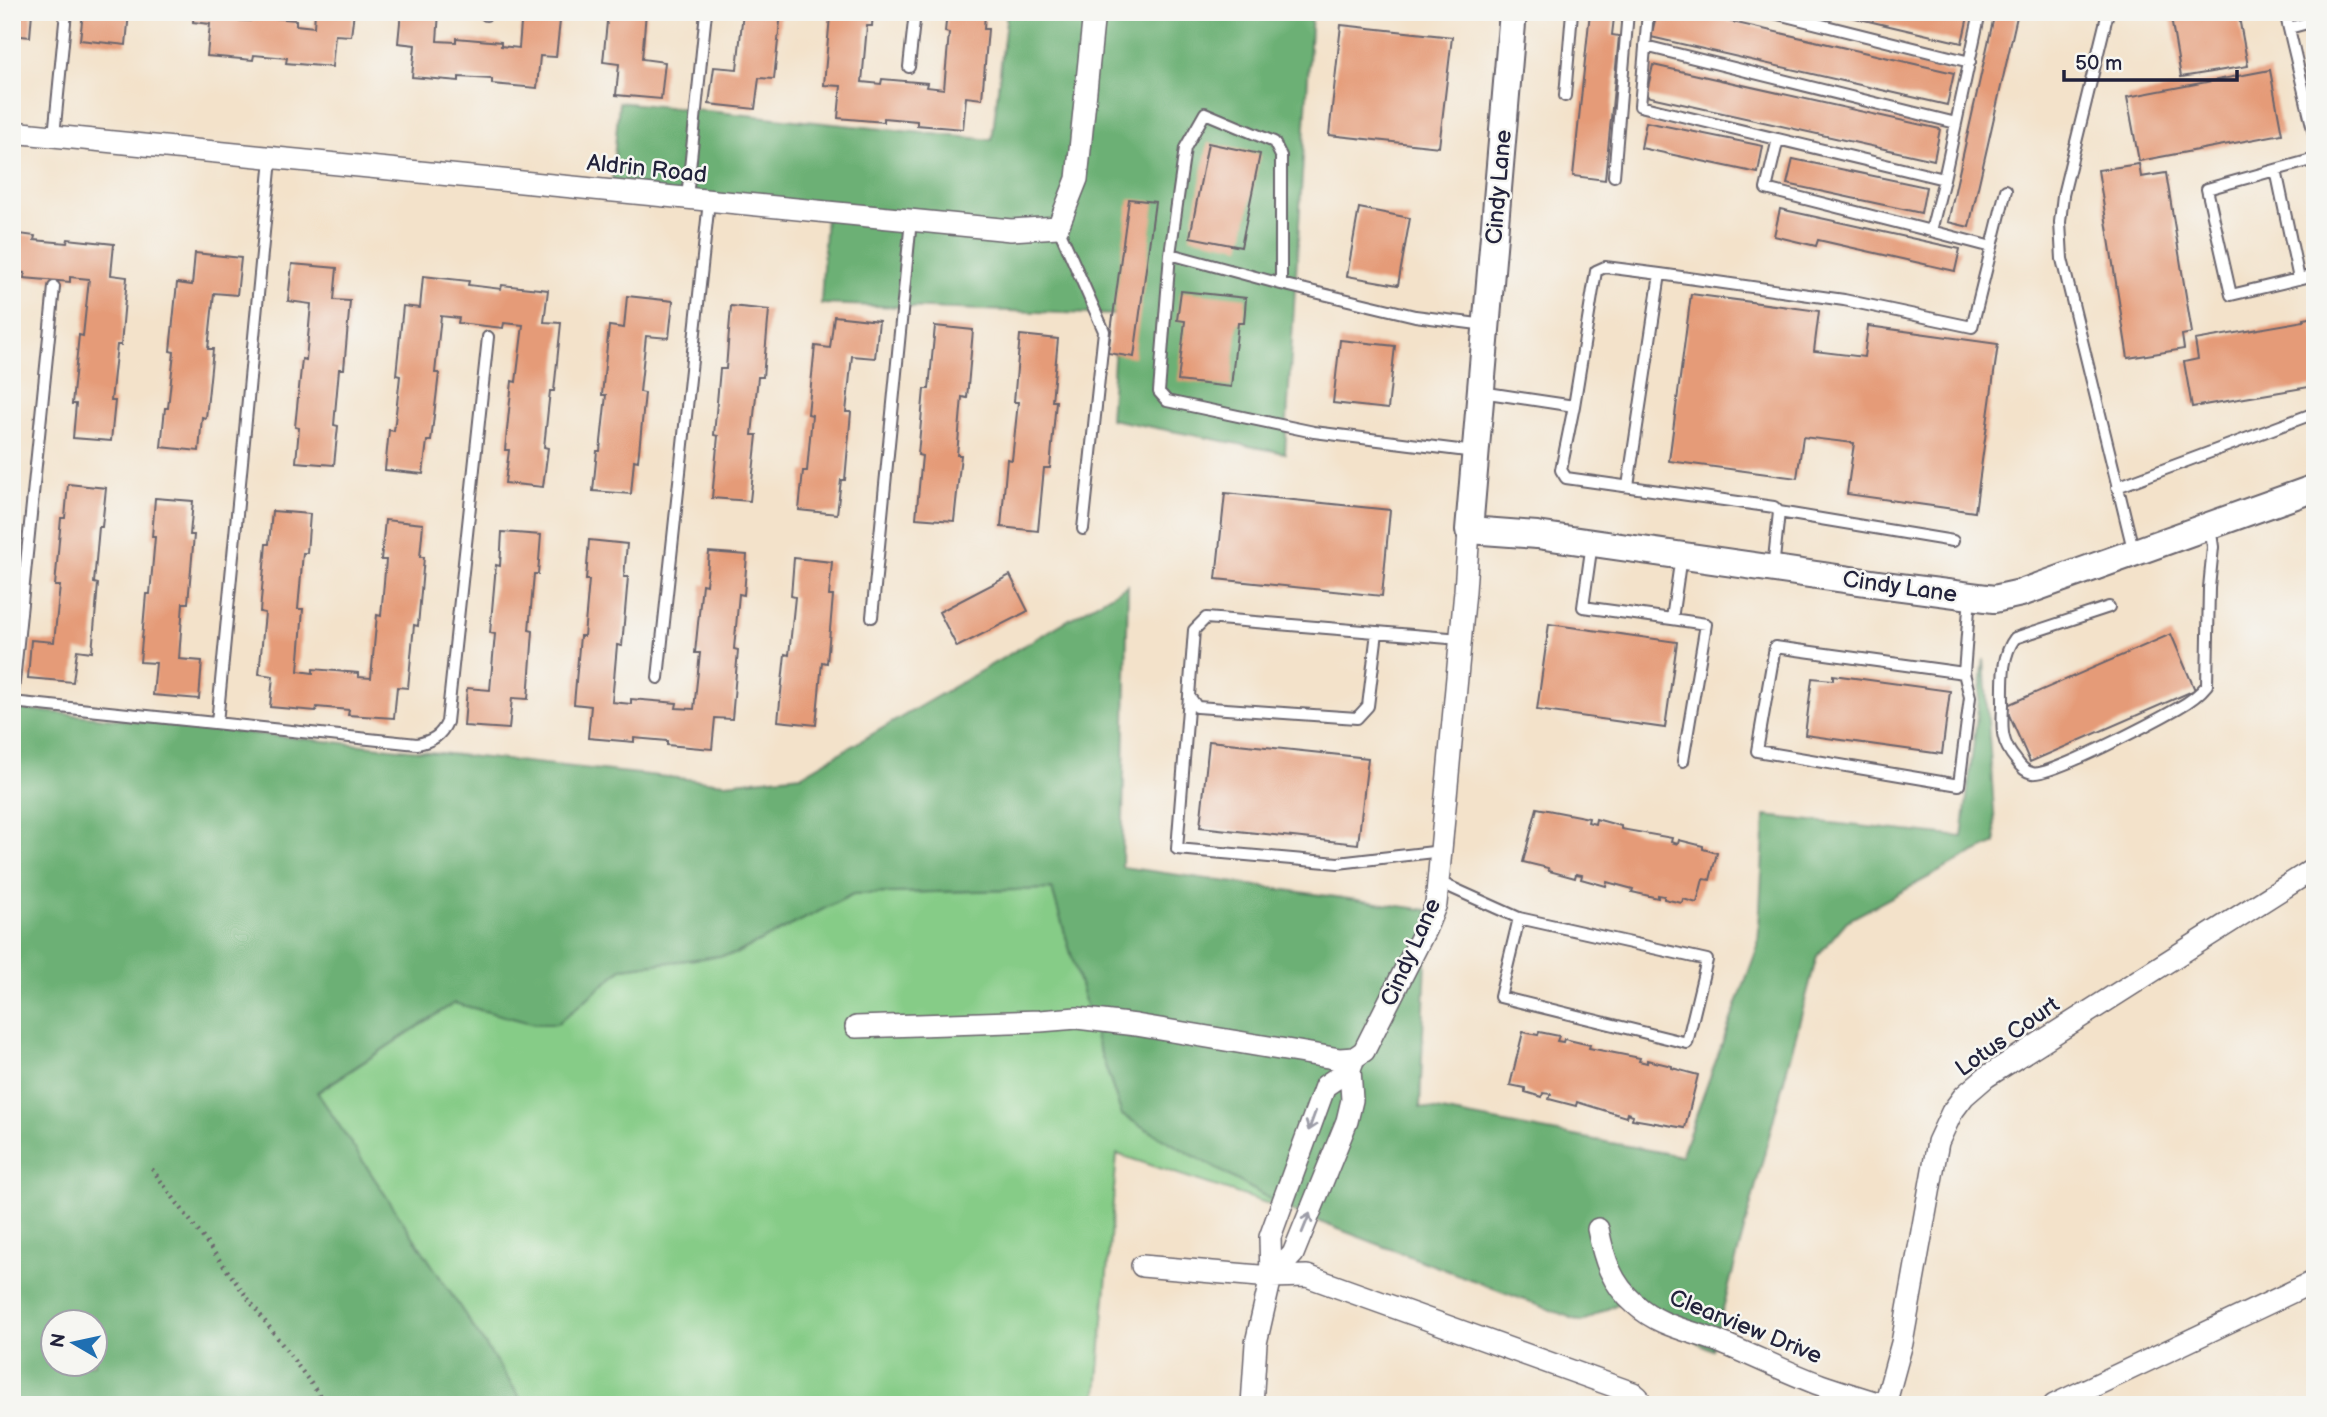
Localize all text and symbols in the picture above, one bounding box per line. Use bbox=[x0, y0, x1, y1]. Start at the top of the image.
scale bar bbox=[2064, 38, 2238, 82]
text: 50 m bbox=[2075, 51, 2122, 76]
street label: Cindy Lane bbox=[1480, 129, 1518, 246]
street label: Aldrin Road bbox=[585, 149, 708, 189]
street label: Cindy Lane bbox=[1841, 565, 1959, 609]
street label: Cindy Lane bbox=[1375, 894, 1447, 1011]
street label: Lotus Court bbox=[1950, 991, 2065, 1083]
one-way arrow bbox=[1305, 1110, 1317, 1132]
one-way arrow bbox=[1300, 1213, 1313, 1234]
street label: Clearview Drive bbox=[1665, 1284, 1826, 1370]
north arrow bbox=[38, 1308, 108, 1378]
text: N bbox=[46, 1332, 71, 1349]

